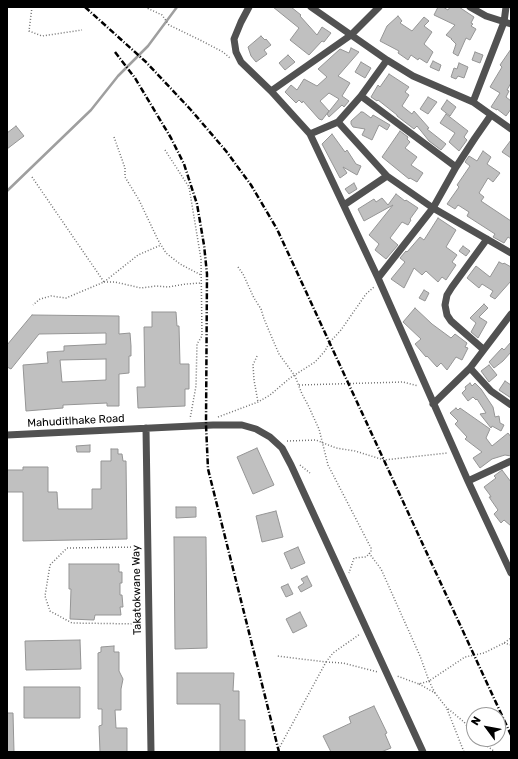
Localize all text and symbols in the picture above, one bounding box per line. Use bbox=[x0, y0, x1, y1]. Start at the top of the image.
street label: Mahuditlhake Road bbox=[27, 412, 125, 430]
street label: Takatokwane Way bbox=[130, 545, 144, 635]
north arrow bbox=[466, 707, 506, 747]
text: N bbox=[469, 714, 484, 728]

